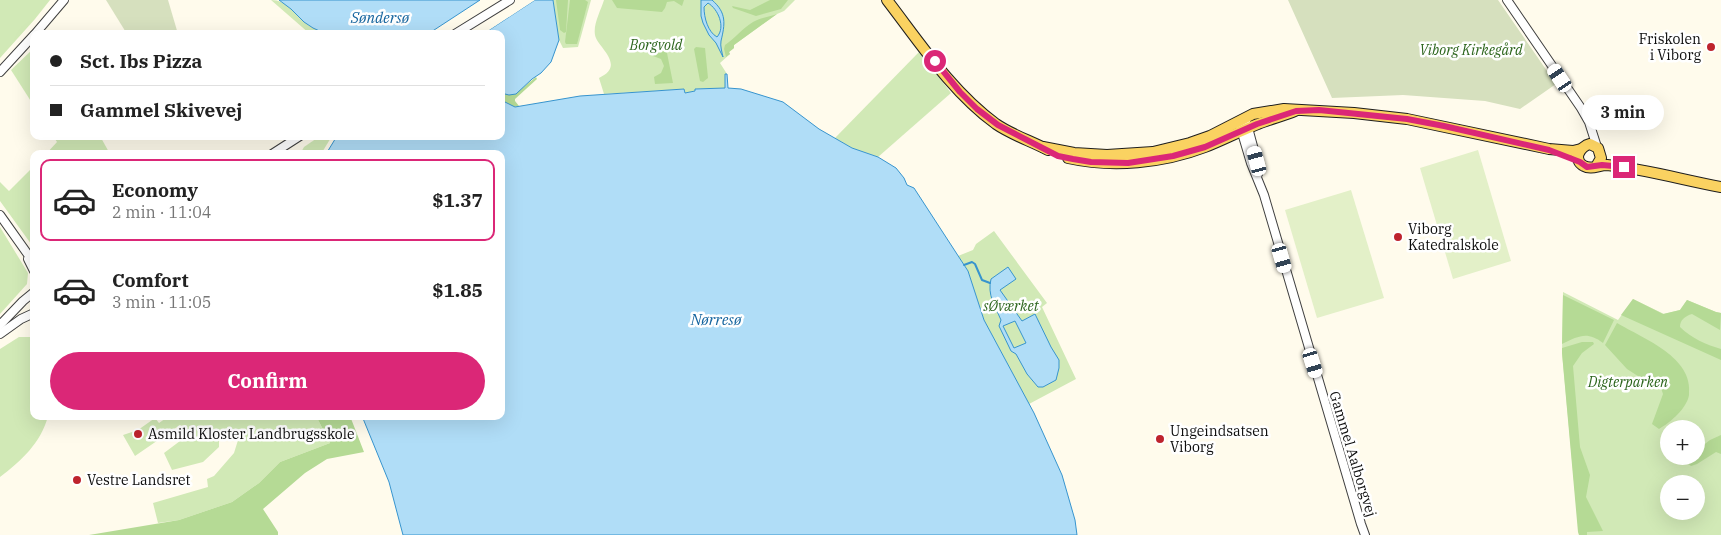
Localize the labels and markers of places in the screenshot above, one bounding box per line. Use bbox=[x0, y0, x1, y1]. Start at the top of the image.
place label: Friskolen i Viborg bbox=[1639, 30, 1701, 64]
marker: Friskolen i Viborg bbox=[1705, 41, 1717, 53]
place label: Viborg Katedralskole bbox=[1408, 220, 1499, 254]
marker: Viborg Katedralskole bbox=[1392, 231, 1404, 243]
place label: Ungeindsatsen Viborg bbox=[1170, 422, 1269, 456]
place label: Asmild Kloster Landbrugsskole bbox=[148, 425, 354, 443]
marker: Asmild Kloster Landbrugsskole bbox=[132, 428, 144, 440]
marker: Ungeindsatsen Viborg bbox=[1154, 433, 1166, 445]
place label: Vestre Landsret bbox=[87, 471, 191, 489]
marker: Vestre Landsret bbox=[71, 474, 83, 486]

